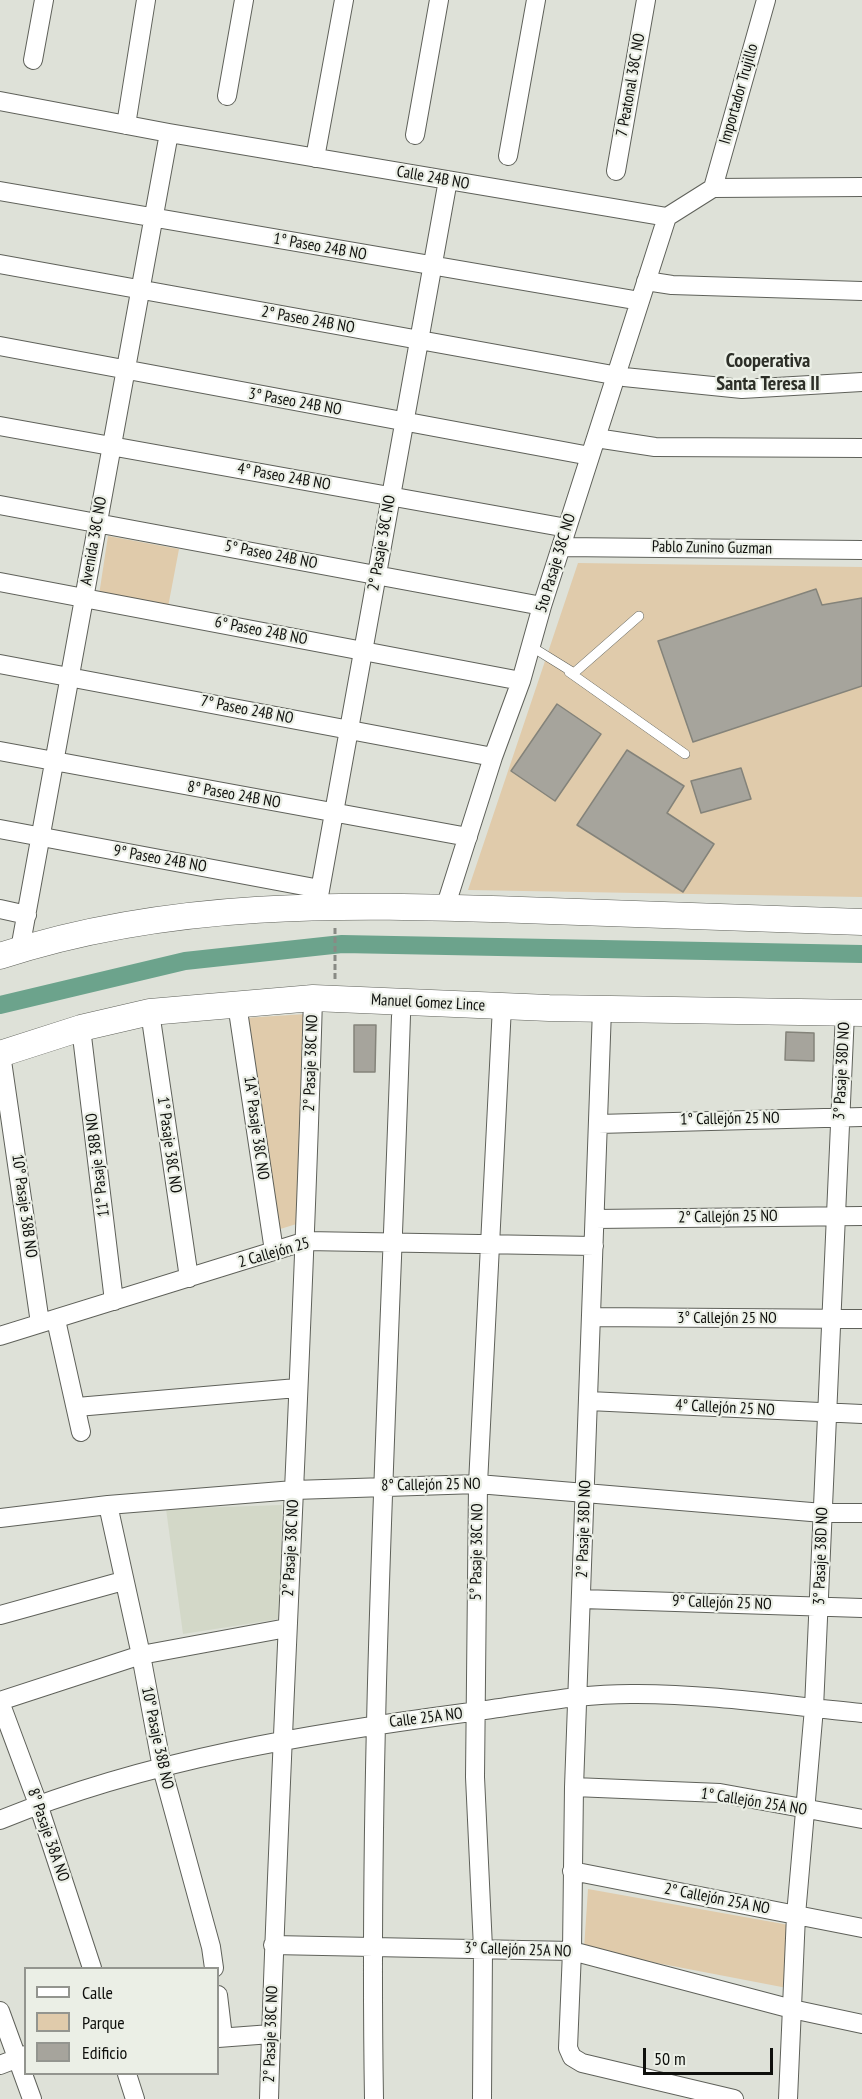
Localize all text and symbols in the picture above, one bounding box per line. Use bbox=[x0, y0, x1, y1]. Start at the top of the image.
street label: 7 Peatonal 38C NO bbox=[612, 32, 650, 138]
street label: Importador Trujillo bbox=[715, 42, 763, 146]
street label: Calle 24B NO bbox=[395, 162, 471, 194]
street label: 1° Paseo 24B NO bbox=[272, 229, 368, 265]
street label: 2° Paseo 24B NO bbox=[260, 302, 356, 338]
district label: Cooperativa Santa Teresa II bbox=[716, 349, 820, 396]
street label: 3° Paseo 24B NO bbox=[247, 384, 343, 420]
street label: 4° Paseo 24B NO bbox=[236, 459, 332, 495]
street label: 2° Pasaje 38C NO bbox=[364, 494, 400, 592]
street label: Avenida 38C NO bbox=[77, 495, 111, 587]
street label: 5to Pasaje 38C NO bbox=[532, 511, 580, 615]
street label: 5° Paseo 24B NO bbox=[223, 537, 319, 573]
street label: Pablo Zunino Guzman bbox=[652, 537, 772, 559]
street label: 6° Paseo 24B NO bbox=[213, 613, 309, 649]
street label: 7° Paseo 24B NO bbox=[199, 692, 295, 728]
street label: 8° Paseo 24B NO bbox=[186, 777, 282, 813]
street label: 9° Paseo 24B NO bbox=[112, 841, 208, 877]
street label: Manuel Gomez Lince bbox=[370, 990, 486, 1016]
street label: 2° Pasaje 38C NO bbox=[300, 1014, 322, 1112]
street label: 3° Pasaje 38D NO bbox=[830, 1022, 854, 1120]
street label: 1A° Pasaje 38C NO bbox=[239, 1075, 273, 1181]
street label: 1° Pasaje 38C NO bbox=[153, 1096, 185, 1194]
street label: 1° Callejón 25 NO bbox=[680, 1109, 780, 1129]
street label: 11° Pasaje 38B NO bbox=[82, 1112, 114, 1218]
street label: 10° Pasaje 38B NO bbox=[7, 1153, 41, 1259]
street label: 2° Callejón 25 NO bbox=[678, 1207, 778, 1227]
street label: 2 Callejón 25 bbox=[236, 1234, 312, 1272]
street label: 3° Callejón 25 NO bbox=[677, 1308, 777, 1328]
street label: 4° Callejón 25 NO bbox=[675, 1396, 775, 1420]
street label: 8° Callejón 25 NO bbox=[381, 1475, 481, 1495]
street label: 2° Pasaje 38D NO bbox=[573, 1480, 595, 1578]
street label: 2° Pasaje 38C NO bbox=[279, 1499, 303, 1597]
street label: 5° Pasaje 38C NO bbox=[467, 1503, 487, 1601]
street label: 3° Pasaje 38D NO bbox=[810, 1507, 832, 1605]
street label: 9° Callejón 25 NO bbox=[672, 1592, 772, 1614]
street label: 10° Pasaje 38B NO bbox=[137, 1685, 177, 1791]
street label: Calle 25A NO bbox=[388, 1704, 464, 1732]
street label: 1° Callejón 25A NO bbox=[700, 1784, 808, 1820]
street label: 8° Pasaje 38A NO bbox=[23, 1786, 73, 1884]
street label: 2° Callejón 25A NO bbox=[663, 1879, 771, 1919]
street label: 3° Callejón 25A NO bbox=[464, 1939, 572, 1961]
legend bbox=[24, 1967, 219, 2075]
text: Calle bbox=[82, 1981, 113, 2004]
street label: 2° Pasaje 38C NO bbox=[260, 1985, 282, 2083]
text: Parque bbox=[82, 2011, 125, 2034]
scale bar bbox=[646, 2036, 776, 2074]
text: Edificio bbox=[82, 2041, 127, 2064]
text: 50 m bbox=[654, 2047, 686, 2070]

